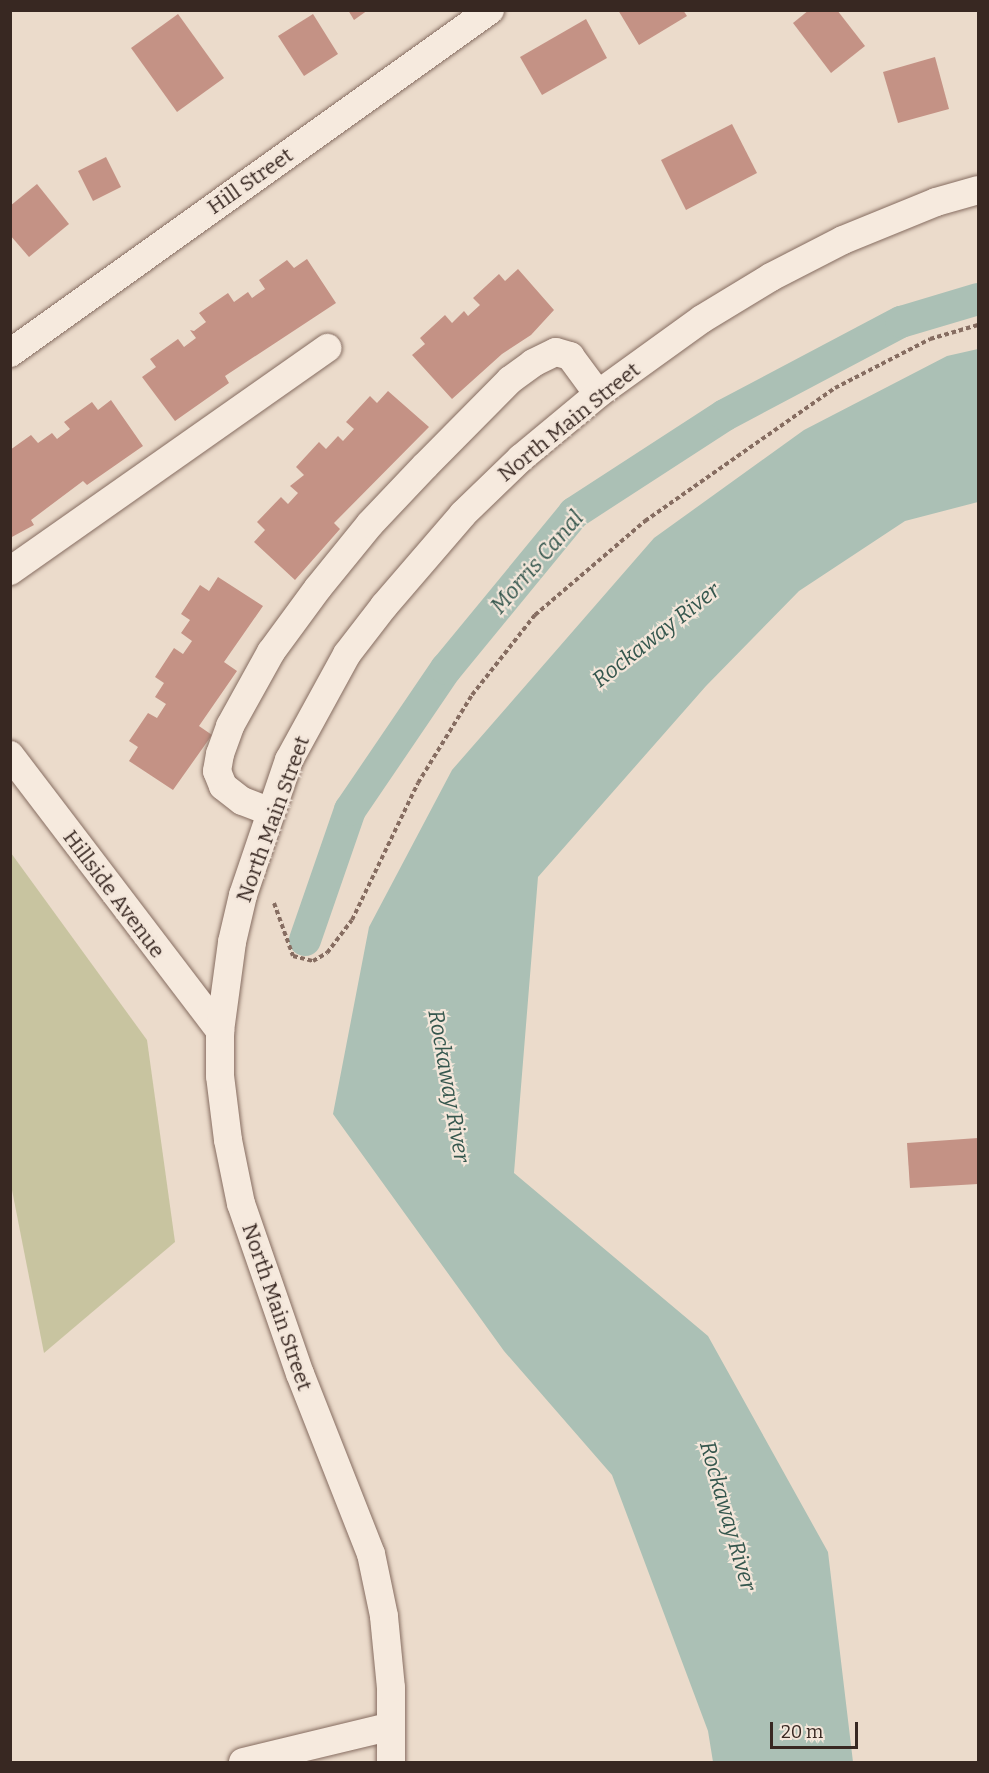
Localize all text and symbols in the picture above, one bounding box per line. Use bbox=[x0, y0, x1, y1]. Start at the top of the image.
street label: Hill Street bbox=[202, 142, 298, 220]
street label: North Main Street bbox=[493, 357, 645, 487]
water label: Morris Canal bbox=[485, 505, 589, 619]
water label: Rockaway River bbox=[587, 577, 725, 693]
street label: North Main Street bbox=[231, 732, 315, 906]
street label: Hillside Avenue bbox=[58, 825, 170, 963]
water label: Rockaway River bbox=[423, 1008, 475, 1164]
street label: North Main Street bbox=[237, 1220, 317, 1394]
water label: Rockaway River bbox=[694, 1438, 762, 1594]
scale bar bbox=[773, 1710, 862, 1748]
text: 20 m bbox=[781, 1721, 823, 1743]

